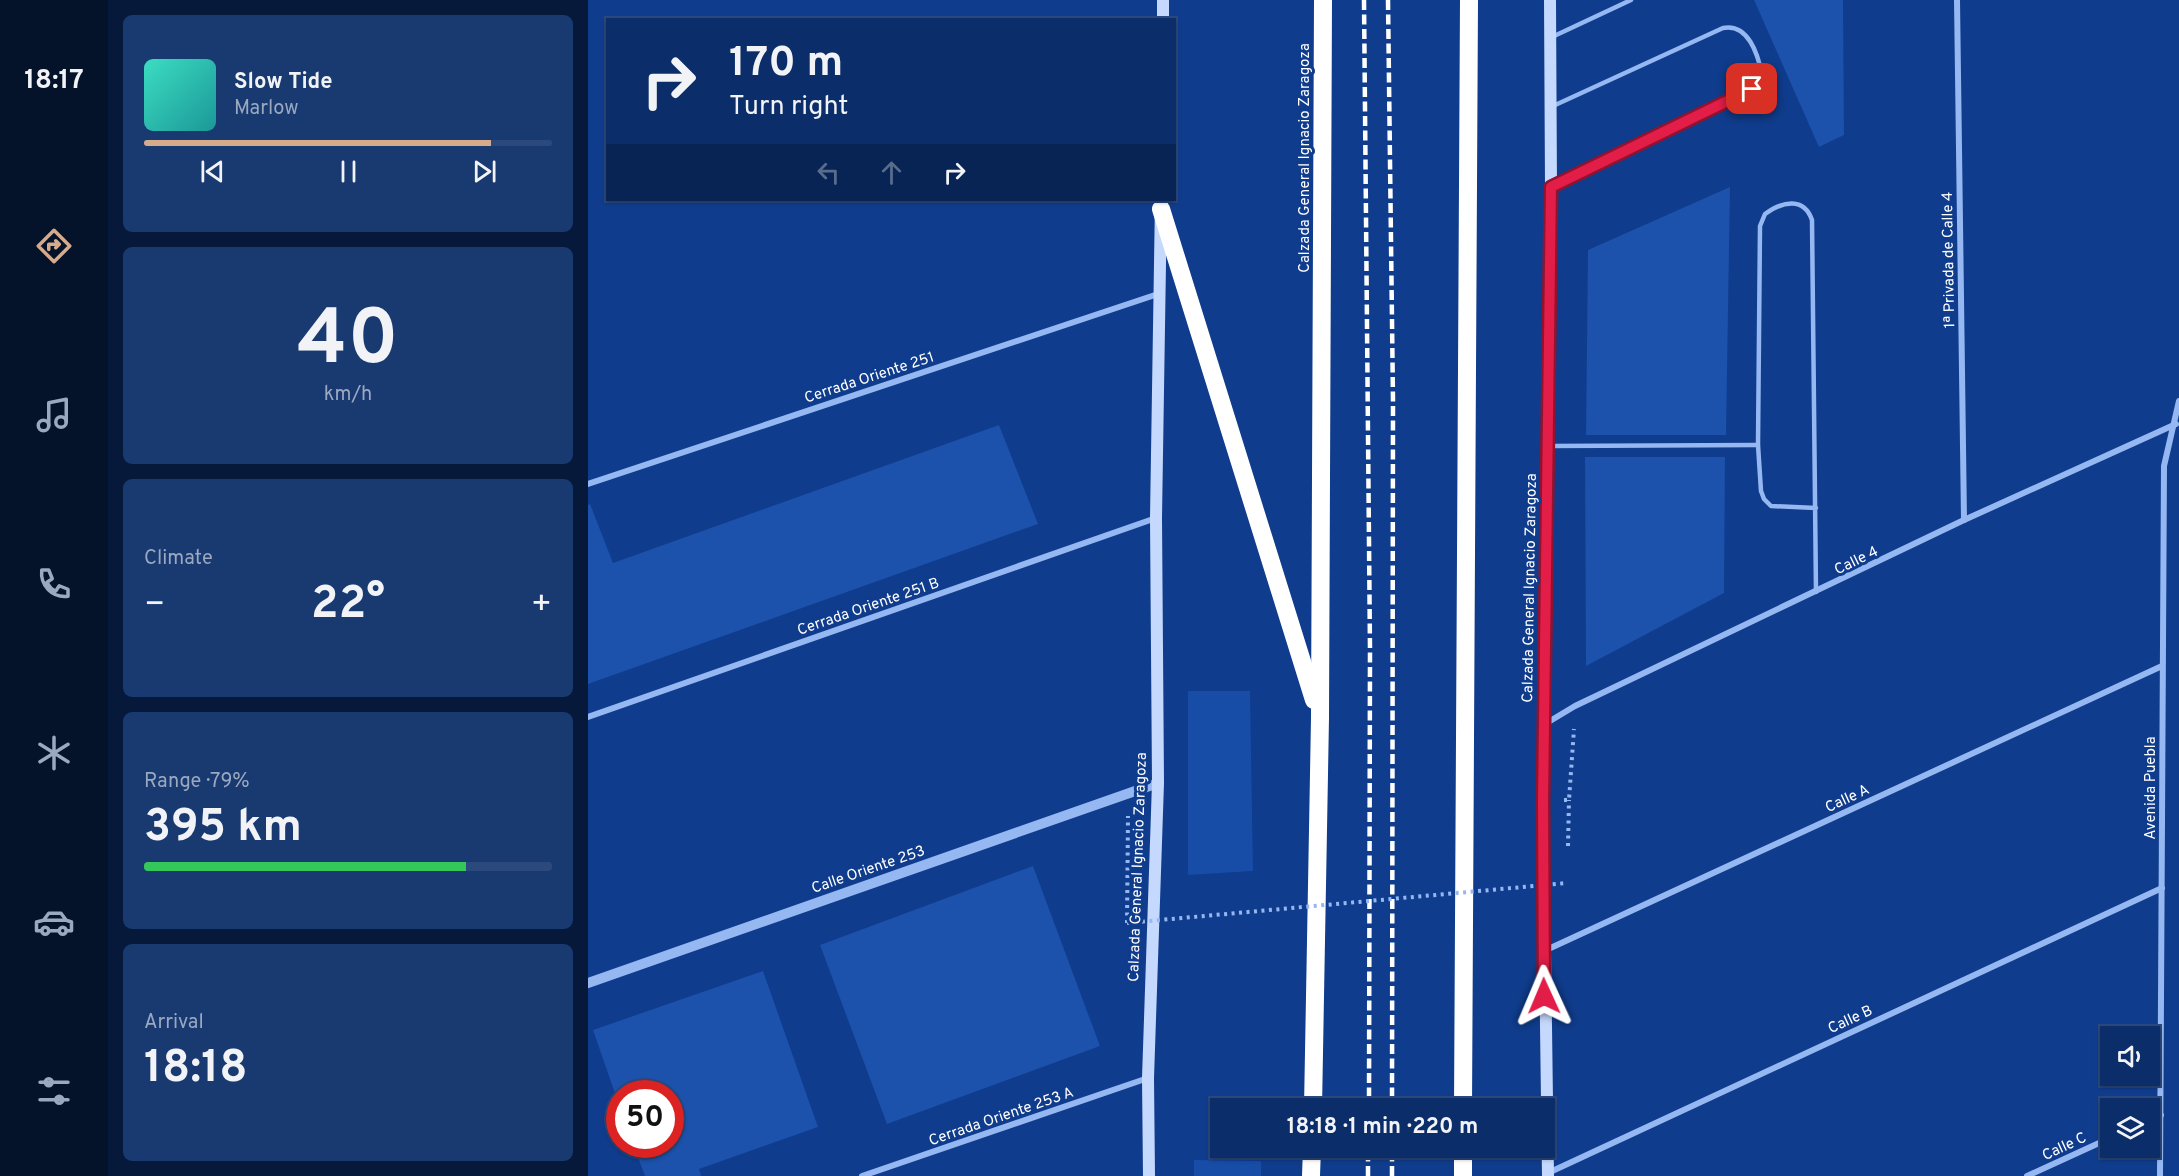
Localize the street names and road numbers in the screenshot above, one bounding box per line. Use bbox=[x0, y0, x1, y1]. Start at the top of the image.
street label: Calzada General Ignacio Zaragoza bbox=[1296, 43, 1315, 273]
street label: 1ª Privada de Calle 4 bbox=[1939, 192, 1960, 328]
street label: Cerrada Oriente 251 bbox=[802, 348, 937, 408]
street label: Calzada General Ignacio Zaragoza bbox=[1519, 473, 1542, 703]
street label: Calle 4 bbox=[1832, 543, 1882, 580]
street label: Cerrada Oriente 251 B bbox=[795, 574, 942, 641]
street label: Avenida Puebla bbox=[2142, 736, 2161, 840]
street label: Calzada General Ignacio Zaragoza bbox=[1125, 752, 1152, 982]
street label: Calle A bbox=[1822, 781, 1873, 818]
street label: Calle Oriente 253 bbox=[809, 842, 928, 899]
street label: Calle B bbox=[1825, 1002, 1876, 1039]
street label: Cerrada Oriente 253 A bbox=[927, 1084, 1076, 1151]
street label: Calle C bbox=[2039, 1129, 2090, 1166]

